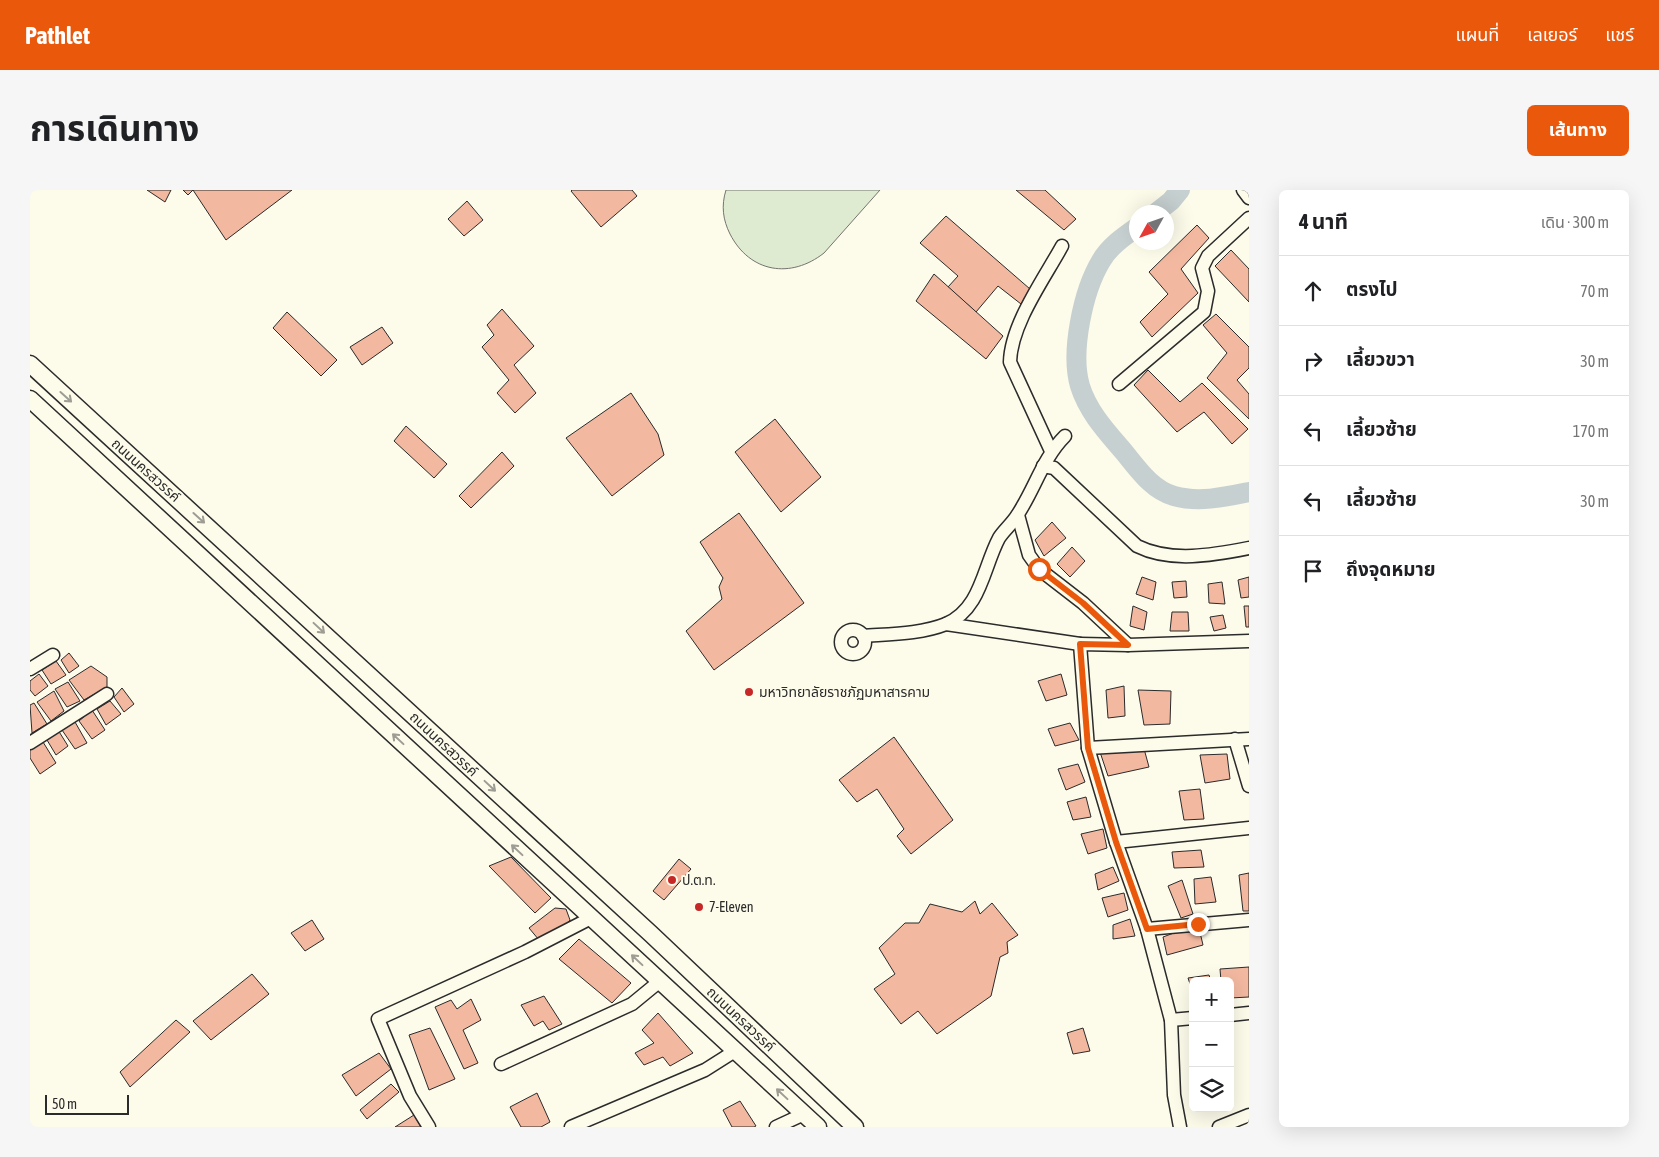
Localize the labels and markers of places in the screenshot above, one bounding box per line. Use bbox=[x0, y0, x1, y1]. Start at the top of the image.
place label: มหาวิทยาลัยราชภัฏมหาสารคาม bbox=[759, 684, 930, 700]
marker: มหาวิทยาลัยราชภัฏมหาสารคาม bbox=[743, 686, 755, 698]
place label: ป.ต.ท. bbox=[682, 872, 715, 888]
marker: ป.ต.ท. bbox=[666, 874, 678, 886]
place label: 7-Eleven bbox=[709, 899, 754, 915]
marker: 7-Eleven bbox=[693, 901, 705, 913]

